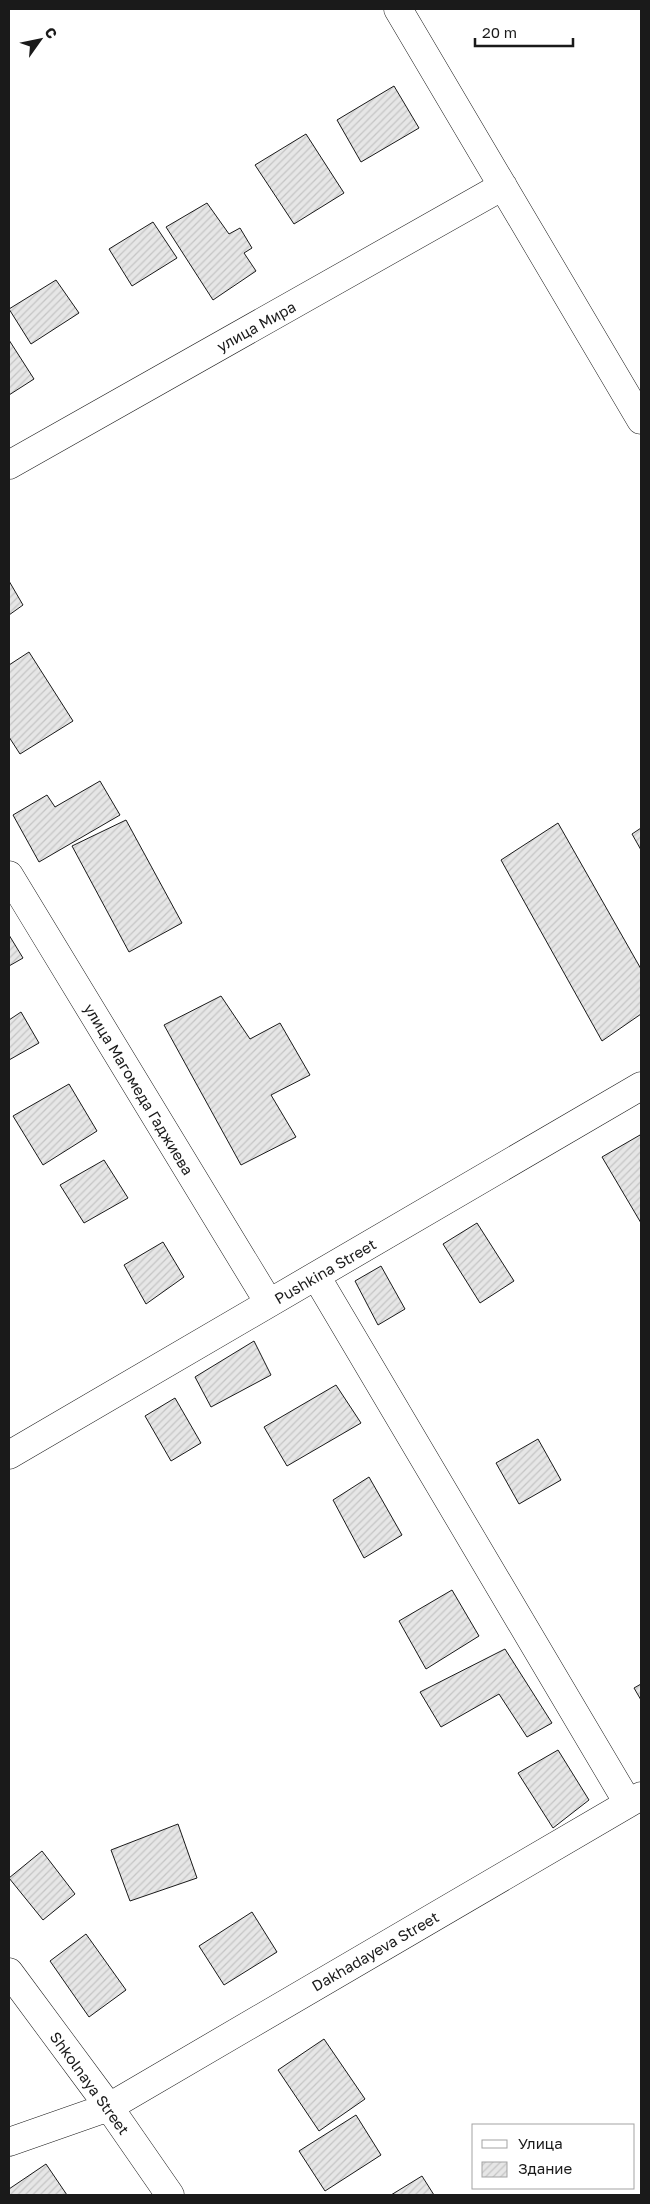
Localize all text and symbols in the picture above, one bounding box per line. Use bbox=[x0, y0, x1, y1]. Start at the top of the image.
north arrow bbox=[15, 15, 65, 65]
scale bar bbox=[475, 15, 572, 47]
text: 20 m bbox=[482, 23, 517, 41]
text: С bbox=[41, 24, 61, 41]
street label: улица Мира bbox=[213, 297, 299, 355]
street label: улица Магомеда Гаджиева bbox=[81, 1000, 197, 1178]
street label: Pushkina Street bbox=[271, 1235, 379, 1307]
street label: Dakhadayeva Street bbox=[308, 1907, 442, 1995]
street label: Shkolnaya Street bbox=[47, 2028, 133, 2138]
legend bbox=[472, 2124, 635, 2189]
text: Улица bbox=[518, 2134, 563, 2152]
text: Здание bbox=[518, 2159, 572, 2177]

